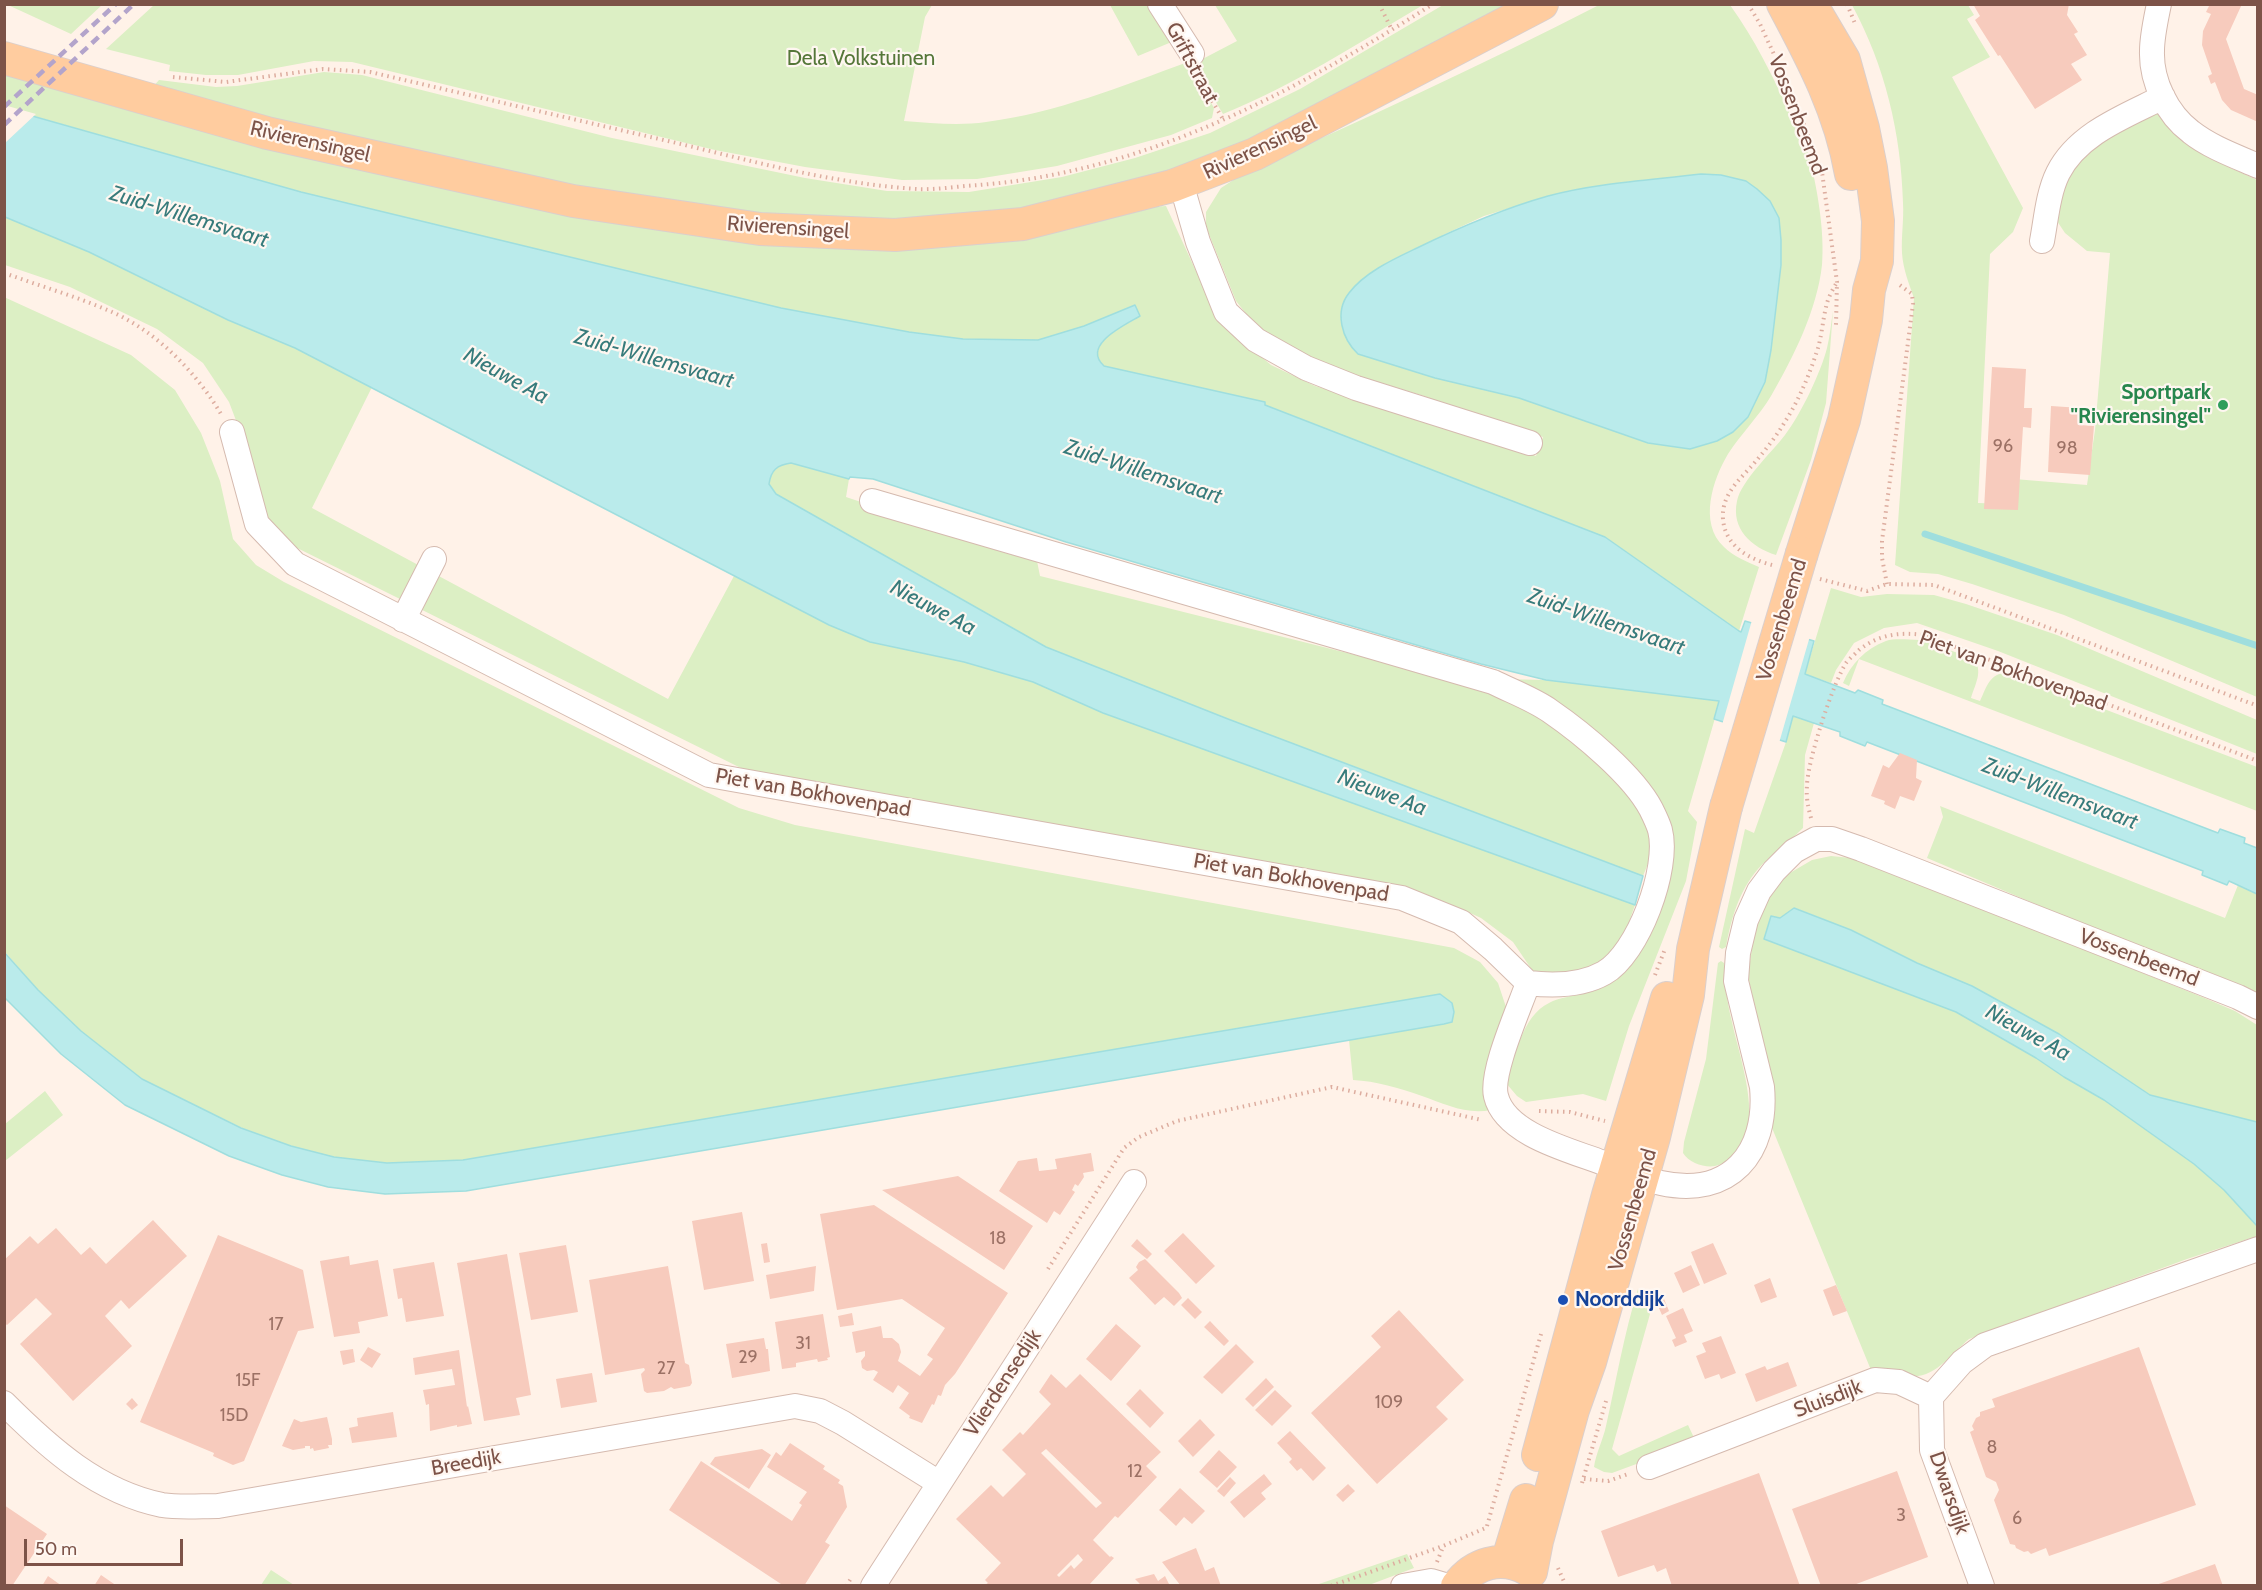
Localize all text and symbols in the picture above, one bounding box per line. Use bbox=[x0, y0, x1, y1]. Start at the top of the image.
street label: Griftstraat bbox=[1160, 18, 1224, 108]
park label: Dela Volkstuinen bbox=[787, 46, 935, 72]
street label: Vossenbeemd bbox=[1763, 52, 1831, 178]
street label: Rivierensingel bbox=[1199, 111, 1321, 185]
street label: Rivierensingel bbox=[248, 116, 372, 168]
water label: Zuid-Willemsvaart bbox=[107, 180, 271, 254]
street label: Rivierensingel bbox=[726, 211, 850, 245]
water label: Zuid-Willemsvaart bbox=[572, 324, 736, 394]
water label: Nieuwe Aa bbox=[459, 342, 553, 410]
place label: Sportpark "Rivierensingel" bbox=[2071, 380, 2211, 430]
marker: Sportpark "Rivierensingel" bbox=[2216, 398, 2230, 412]
water label: Zuid-Willemsvaart bbox=[1061, 434, 1225, 510]
house number: 96 bbox=[1993, 436, 2013, 458]
house number: 98 bbox=[2056, 438, 2078, 460]
street label: Vossenbeemd bbox=[1752, 556, 1812, 684]
water label: Nieuwe Aa bbox=[886, 574, 980, 642]
water label: Zuid-Willemsvaart bbox=[1524, 583, 1688, 661]
street label: Piet van Bokhovenpad bbox=[1916, 625, 2110, 717]
water label: Zuid-Willemsvaart bbox=[1979, 752, 2141, 836]
street label: Piet van Bokhovenpad bbox=[713, 763, 913, 823]
water label: Nieuwe Aa bbox=[1334, 764, 1430, 822]
street label: Piet van Bokhovenpad bbox=[1191, 848, 1391, 908]
street label: Vossenbeemd bbox=[2076, 924, 2202, 992]
water label: Nieuwe Aa bbox=[1981, 999, 2075, 1067]
street label: Vossenbeemd bbox=[1603, 1146, 1663, 1274]
house number: 18 bbox=[990, 1228, 1006, 1250]
place label: Noorddijk bbox=[1575, 1287, 1664, 1313]
marker: Noorddijk bbox=[1556, 1293, 1570, 1307]
house number: 17 bbox=[269, 1314, 283, 1336]
street label: Vlierdensedijk bbox=[959, 1325, 1047, 1441]
house number: 31 bbox=[795, 1333, 811, 1355]
house number: 29 bbox=[738, 1347, 758, 1369]
house number: 27 bbox=[657, 1358, 675, 1380]
house number: 15F bbox=[235, 1370, 261, 1392]
street label: Sluisdijk bbox=[1790, 1374, 1866, 1424]
house number: 109 bbox=[1375, 1392, 1403, 1414]
house number: 15D bbox=[220, 1405, 248, 1427]
house number: 8 bbox=[1987, 1437, 1997, 1459]
street label: Breedijk bbox=[429, 1444, 503, 1482]
street label: Dwarsdijk bbox=[1923, 1448, 1975, 1538]
house number: 12 bbox=[1127, 1461, 1143, 1483]
house number: 3 bbox=[1896, 1505, 1906, 1527]
house number: 6 bbox=[2012, 1508, 2022, 1530]
scale bar bbox=[27, 1527, 186, 1565]
text: 50 m bbox=[35, 1538, 77, 1560]

